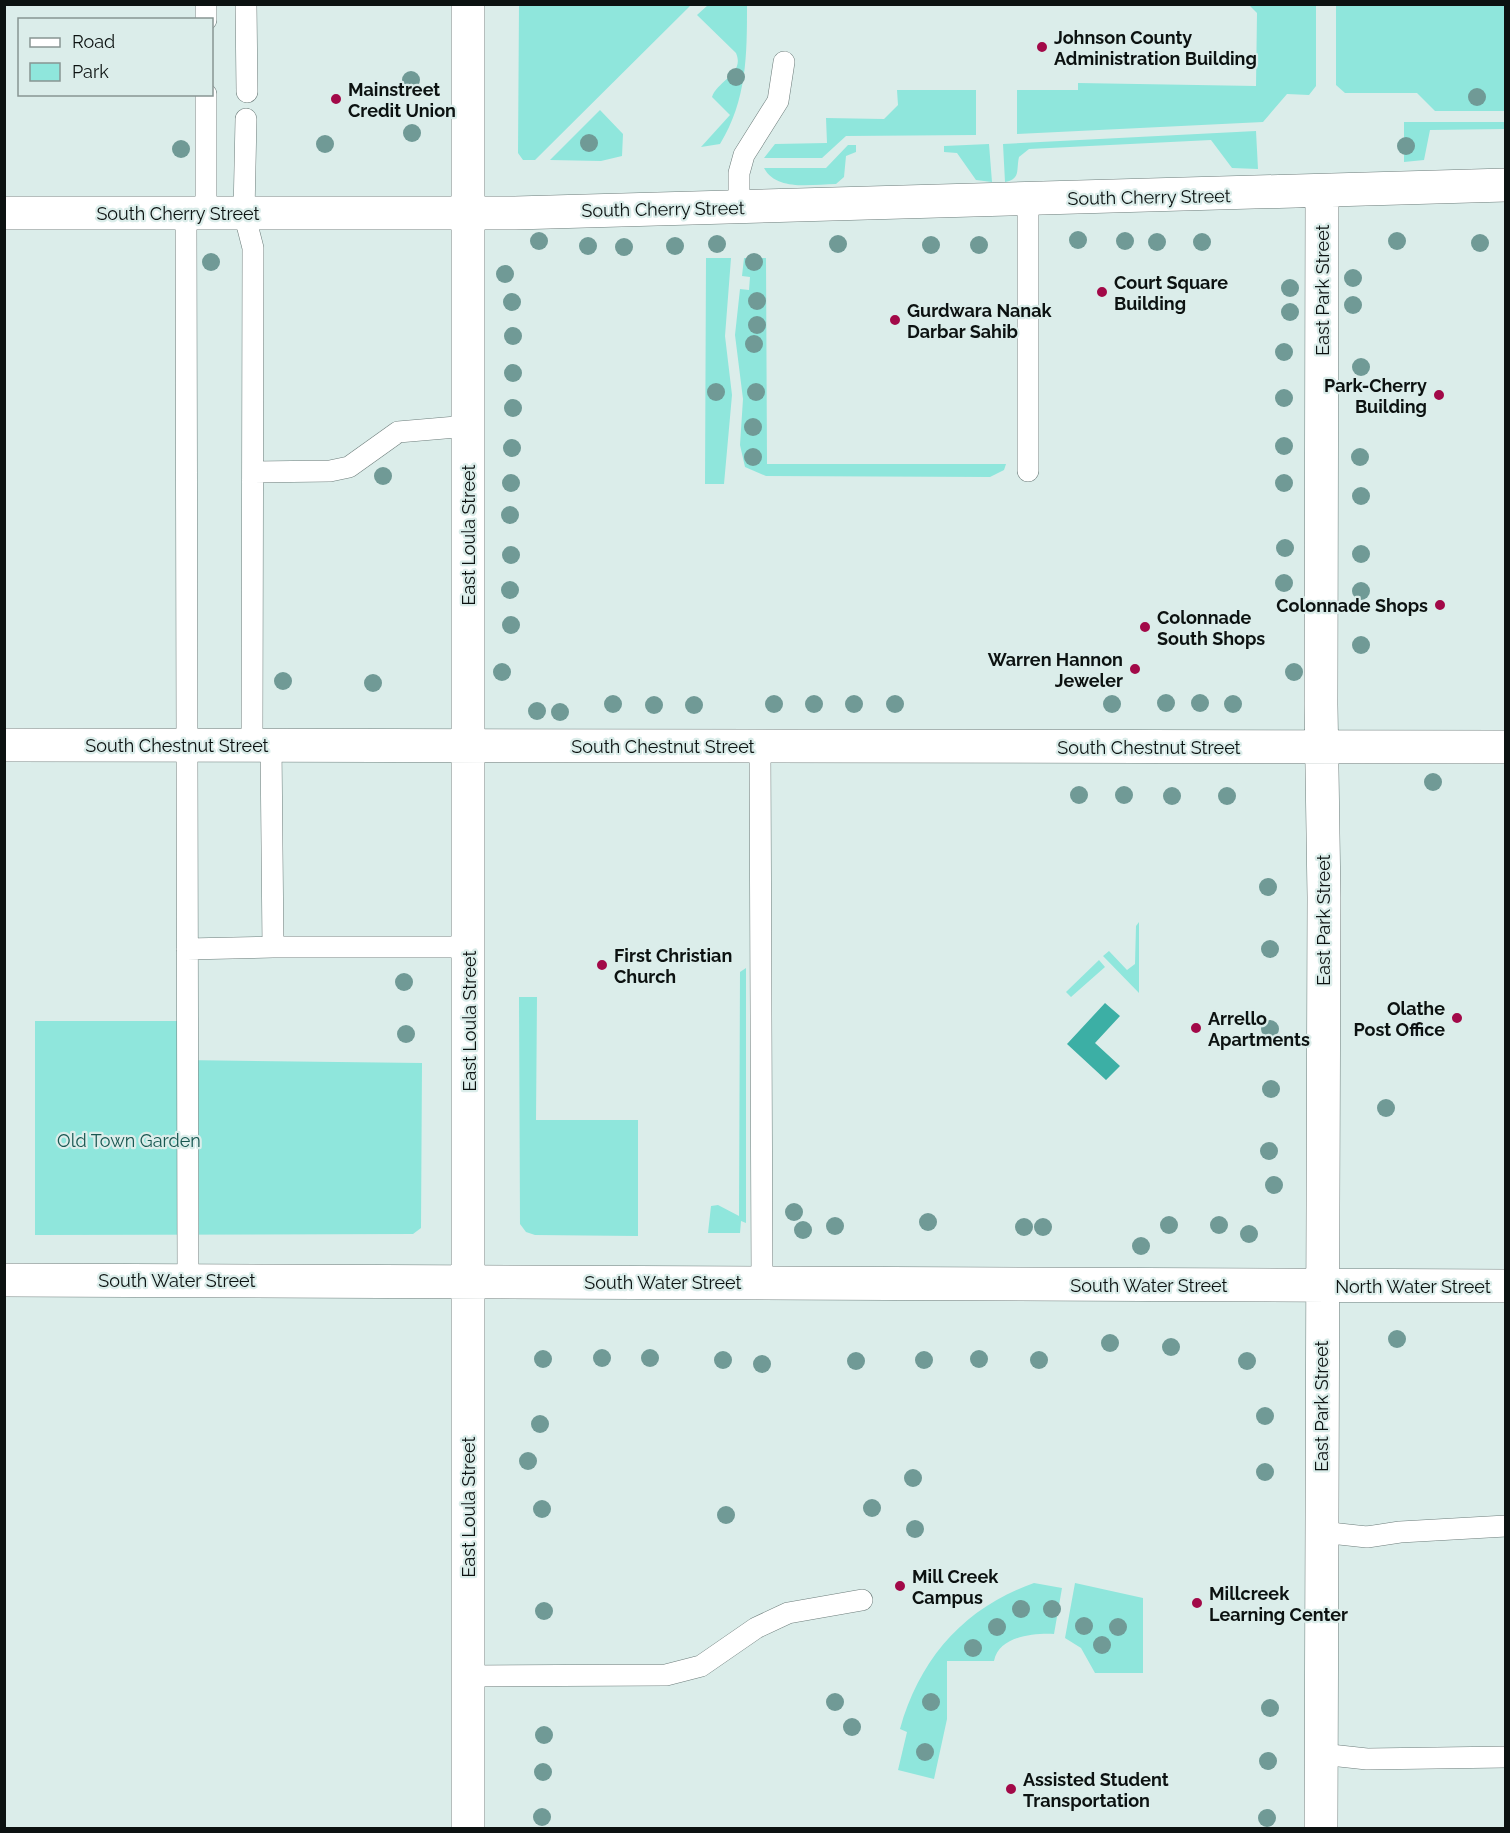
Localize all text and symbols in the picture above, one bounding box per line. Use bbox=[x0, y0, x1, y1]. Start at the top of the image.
legend bbox=[18, 18, 213, 96]
place label: Johnson County Administration Building bbox=[1054, 27, 1257, 69]
text: Road bbox=[72, 31, 115, 52]
marker: Johnson County Administration Building bbox=[1035, 40, 1049, 54]
text: Park bbox=[72, 61, 109, 82]
place label: Mainstreet Credit Union bbox=[348, 79, 456, 121]
marker: Mainstreet Credit Union bbox=[329, 92, 343, 106]
street label: South Cherry Street bbox=[1067, 185, 1231, 209]
street label: South Cherry Street bbox=[581, 197, 745, 221]
street label: South Cherry Street bbox=[96, 203, 260, 224]
street label: East Park Street bbox=[1312, 224, 1333, 356]
place label: Court Square Building bbox=[1114, 272, 1228, 314]
marker: Court Square Building bbox=[1095, 285, 1109, 299]
place label: Gurdwara Nanak Darbar Sahib bbox=[907, 300, 1053, 342]
marker: Gurdwara Nanak Darbar Sahib bbox=[888, 313, 902, 327]
place label: Park-Cherry Building bbox=[1324, 375, 1427, 417]
marker: Park-Cherry Building bbox=[1432, 388, 1446, 402]
street label: East Loula Street bbox=[458, 465, 479, 605]
place label: Colonnade Shops bbox=[1276, 595, 1428, 616]
marker: Colonnade Shops bbox=[1433, 598, 1447, 612]
place label: Colonnade South Shops bbox=[1157, 607, 1265, 649]
marker: Colonnade South Shops bbox=[1138, 620, 1152, 634]
place label: Warren Hannon Jeweler bbox=[988, 649, 1123, 691]
marker: Warren Hannon Jeweler bbox=[1128, 662, 1142, 676]
street label: South Chestnut Street bbox=[85, 735, 269, 756]
street label: South Chestnut Street bbox=[571, 736, 755, 757]
street label: South Chestnut Street bbox=[1057, 737, 1241, 758]
street label: East Park Street bbox=[1313, 854, 1334, 986]
place label: First Christian Church bbox=[614, 945, 732, 987]
street label: East Loula Street bbox=[459, 951, 480, 1091]
marker: First Christian Church bbox=[595, 958, 609, 972]
place label: Olathe Post Office bbox=[1354, 998, 1445, 1040]
place label: Arrello Apartments bbox=[1208, 1008, 1310, 1050]
marker: Olathe Post Office bbox=[1450, 1011, 1464, 1025]
marker: Arrello Apartments bbox=[1189, 1021, 1203, 1035]
park label: Old Town Garden bbox=[57, 1130, 201, 1151]
street label: South Water Street bbox=[98, 1270, 256, 1291]
street label: South Water Street bbox=[584, 1272, 742, 1293]
street label: South Water Street bbox=[1070, 1275, 1228, 1296]
street label: North Water Street bbox=[1335, 1276, 1491, 1297]
street label: East Park Street bbox=[1311, 1340, 1332, 1472]
street label: East Loula Street bbox=[458, 1437, 479, 1577]
place label: Mill Creek Campus bbox=[912, 1566, 999, 1608]
marker: Mill Creek Campus bbox=[893, 1579, 907, 1593]
place label: Millcreek Learning Center bbox=[1209, 1583, 1348, 1625]
marker: Millcreek Learning Center bbox=[1190, 1596, 1204, 1610]
place label: Assisted Student Transportation bbox=[1023, 1769, 1169, 1811]
marker: Assisted Student Transportation bbox=[1004, 1782, 1018, 1796]

